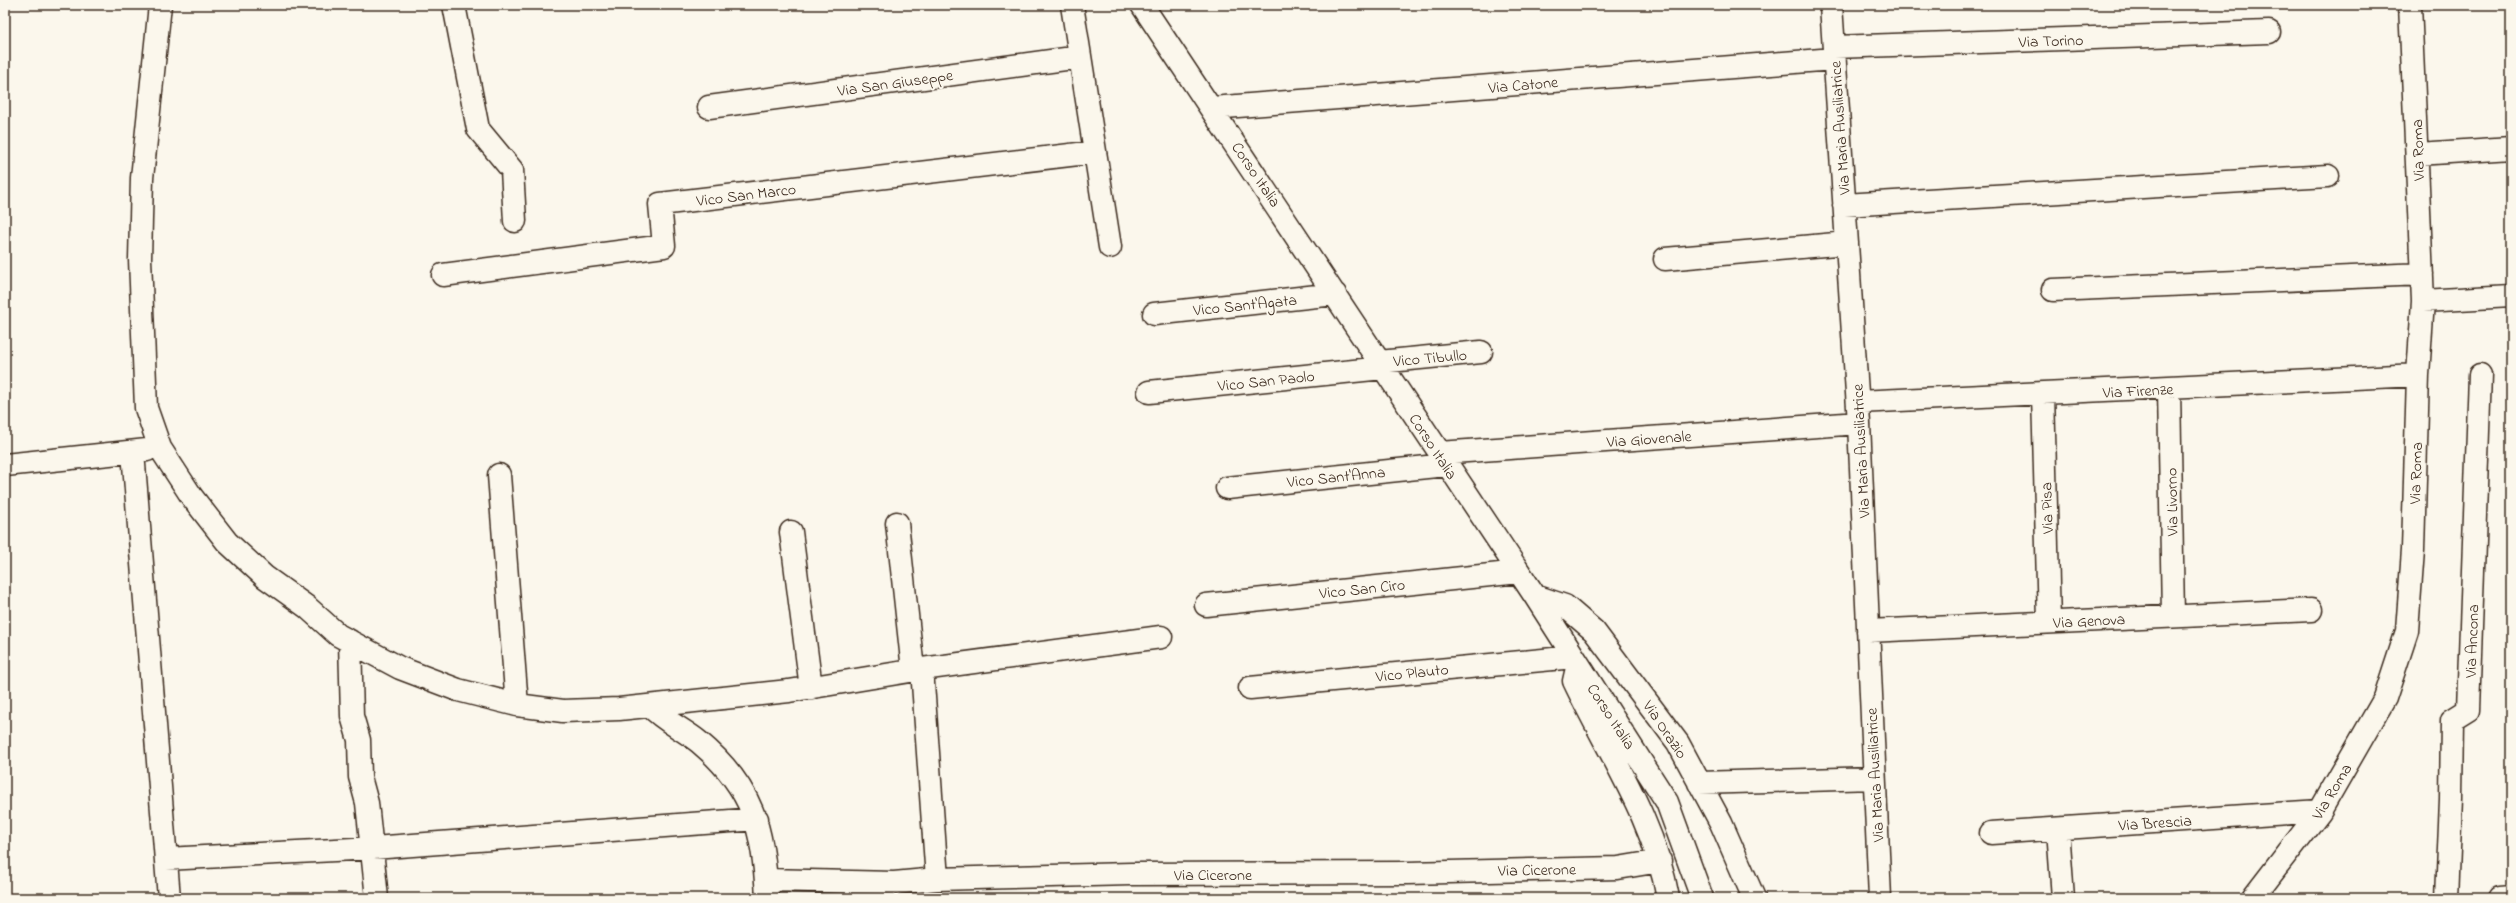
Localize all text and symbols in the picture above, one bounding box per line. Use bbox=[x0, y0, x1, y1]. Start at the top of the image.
street label: Via Torino bbox=[2017, 29, 2084, 55]
street label: Via Maria Ausiliatrice bbox=[1824, 59, 1858, 197]
street label: Via San Giuseppe bbox=[835, 64, 955, 104]
street label: Via Catone bbox=[1486, 71, 1560, 101]
street label: Via Roma bbox=[2406, 118, 2432, 182]
street label: Corso Italia bbox=[1225, 138, 1286, 213]
street label: Vico San Marco bbox=[694, 178, 797, 214]
street label: Vico Sant'Agata bbox=[1191, 289, 1298, 323]
street label: Vico Tibullo bbox=[1391, 344, 1468, 374]
street label: Vico San Paolo bbox=[1216, 365, 1316, 399]
street label: Via Firenze bbox=[2101, 378, 2175, 406]
street label: Via Maria Ausiliatrice bbox=[1846, 382, 1878, 520]
street label: Corso Italia bbox=[1402, 409, 1463, 485]
street label: Via Giovenale bbox=[1605, 425, 1693, 455]
street label: Via Roma bbox=[2404, 442, 2430, 506]
street label: Vico Sant'Anna bbox=[1285, 461, 1387, 495]
street label: Via Livorno bbox=[2160, 468, 2186, 537]
street label: Via Pisa bbox=[2035, 482, 2061, 535]
street label: Vico San Ciro bbox=[1317, 574, 1406, 607]
street label: Via Ancona bbox=[2460, 604, 2486, 679]
street label: Via Genova bbox=[2051, 608, 2126, 636]
street label: Vico Plauto bbox=[1374, 658, 1450, 690]
street label: Corso Italia bbox=[1580, 679, 1641, 755]
street label: Via Orazio bbox=[1635, 695, 1693, 764]
street label: Via Maria Ausiliatrice bbox=[1860, 706, 1892, 844]
street label: Via Roma bbox=[2306, 759, 2359, 826]
street label: Via Brescia bbox=[2117, 809, 2193, 839]
street label: Via Cicerone bbox=[1497, 858, 1577, 884]
street label: Via Cicerone bbox=[1173, 864, 1253, 888]

